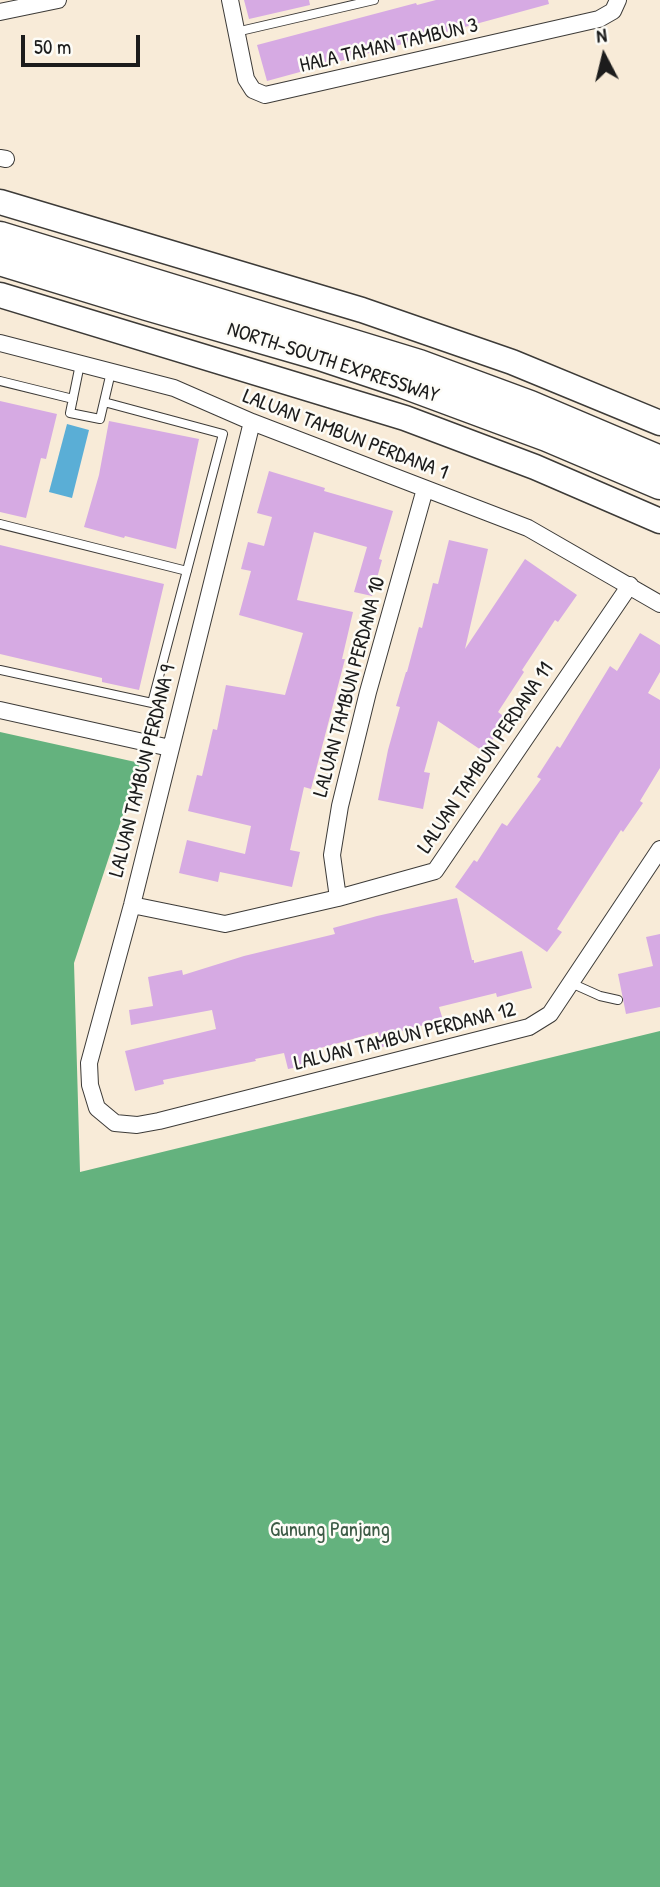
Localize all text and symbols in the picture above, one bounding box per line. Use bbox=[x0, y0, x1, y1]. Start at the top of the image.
street label: HALA TAMAN TAMBUN 3 bbox=[298, 13, 480, 79]
scale bar bbox=[24, 21, 144, 65]
north arrow bbox=[569, 21, 639, 91]
text: N bbox=[595, 22, 608, 49]
text: 50 m bbox=[34, 32, 71, 61]
street label: NORTH–SOUTH EXPRESSWAY bbox=[224, 317, 442, 409]
street label: LALUAN TAMBUN PERDANA 1 bbox=[239, 384, 451, 486]
street label: LALUAN TAMBUN PERDANA 10 bbox=[308, 574, 392, 800]
street label: LALUAN TAMBUN PERDANA 11 bbox=[413, 658, 559, 858]
street label: LALUAN TAMBUN PERDANA 9 bbox=[104, 662, 182, 880]
street label: LALUAN TAMBUN PERDANA 12 bbox=[292, 997, 518, 1077]
park label: Gunung Panjang bbox=[270, 1517, 390, 1543]

